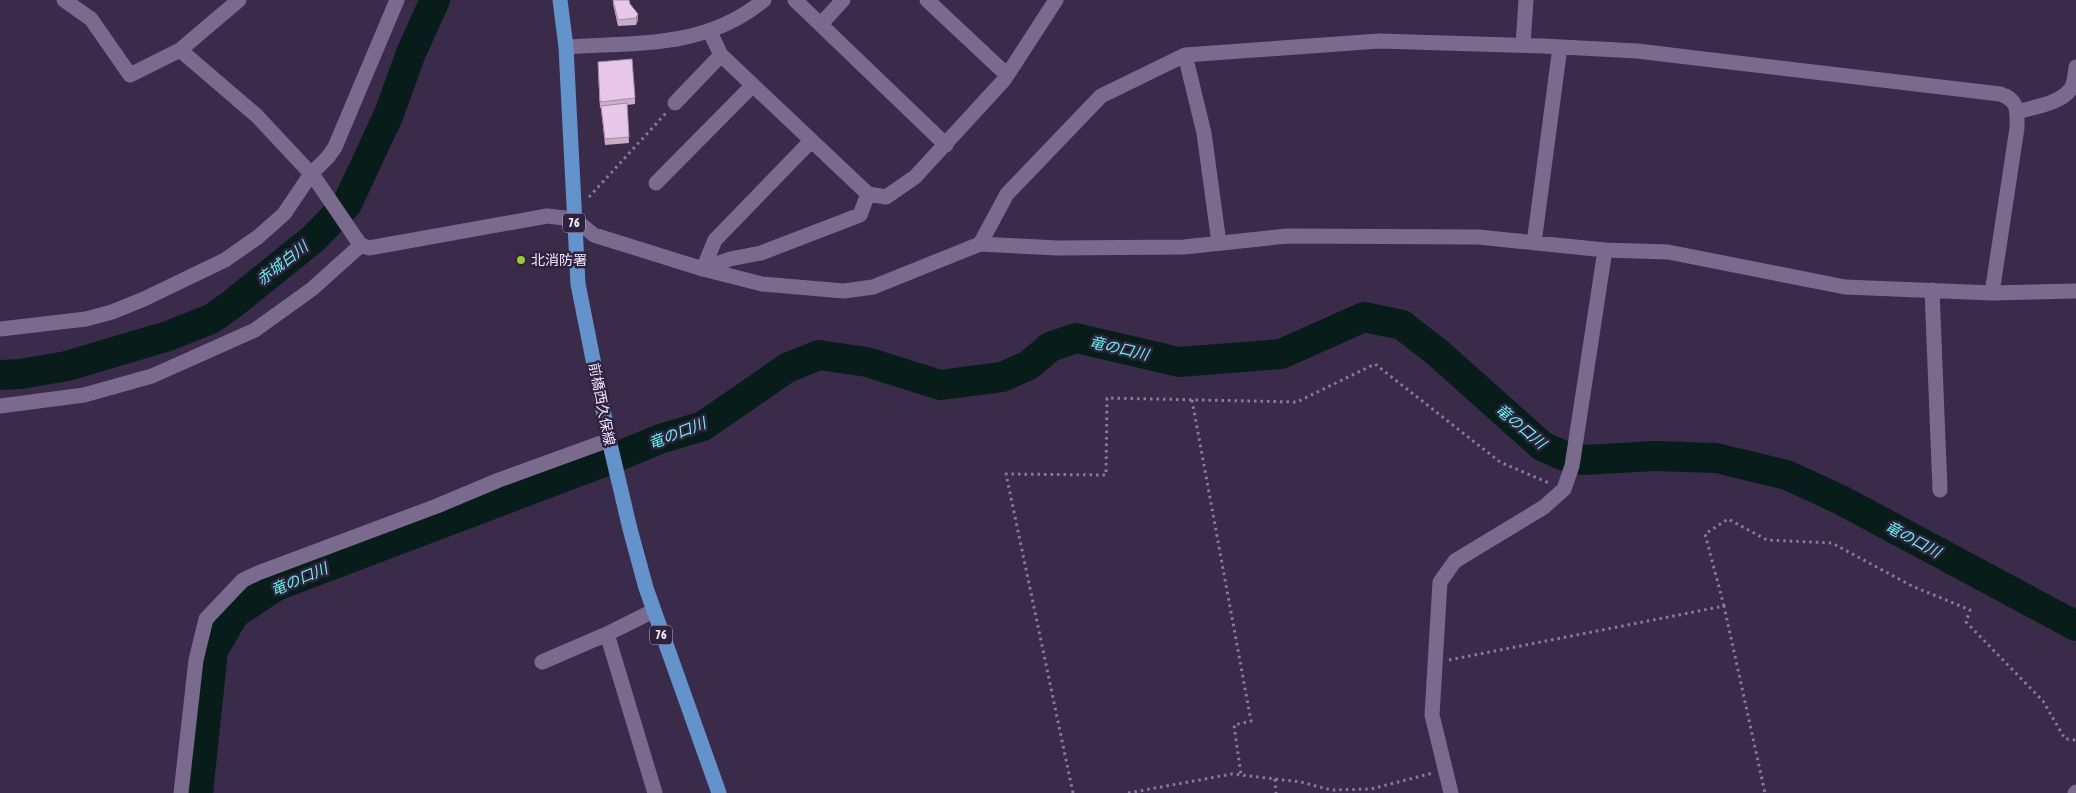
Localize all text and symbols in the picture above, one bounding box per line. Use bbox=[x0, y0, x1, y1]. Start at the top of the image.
road number: 76 bbox=[563, 214, 585, 232]
water label: 赤城白川 bbox=[253, 237, 312, 288]
place label: 北消防署 bbox=[531, 252, 587, 268]
marker: 北消防署 bbox=[515, 254, 527, 266]
water label: 竜の口川 bbox=[1088, 333, 1152, 363]
street label: 前橋西久保線 bbox=[586, 361, 618, 447]
water label: 竜の口川 bbox=[1493, 400, 1551, 453]
water label: 竜の口川 bbox=[646, 414, 710, 452]
water label: 竜の口川 bbox=[1883, 517, 1945, 562]
water label: 竜の口川 bbox=[268, 559, 332, 599]
road number: 76 bbox=[650, 626, 672, 644]

